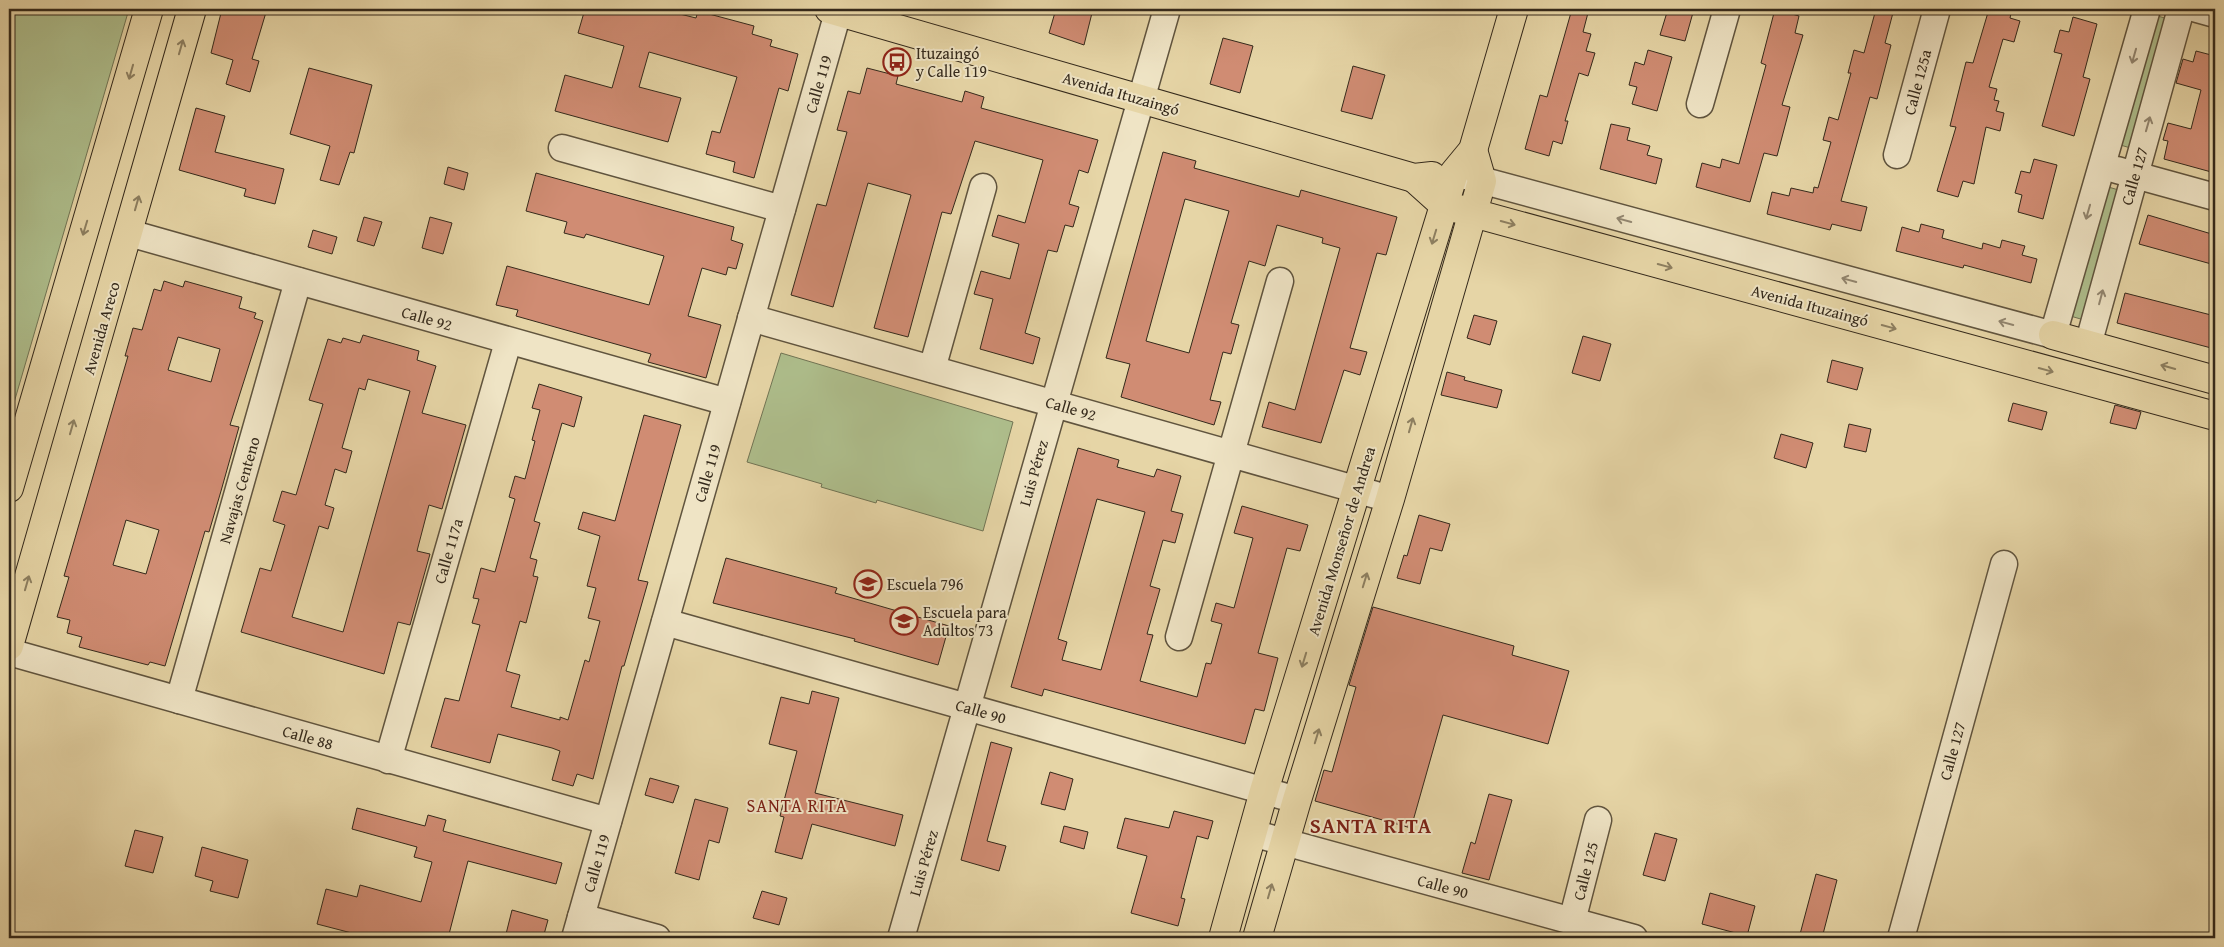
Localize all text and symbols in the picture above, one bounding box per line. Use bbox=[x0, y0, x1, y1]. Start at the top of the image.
one-way arrow bbox=[177, 39, 187, 55]
place label: Ituzaingó y Calle 119 bbox=[915, 41, 987, 83]
street label: Calle 125a bbox=[1897, 46, 1937, 117]
bus stop icon: Ituzaingó y Calle 119 bbox=[882, 47, 912, 77]
one-way arrow bbox=[2128, 47, 2138, 63]
street label: Calle 119 bbox=[798, 52, 838, 116]
one-way arrow bbox=[125, 64, 135, 80]
street label: Avenida Ituzaingó bbox=[1060, 65, 1182, 121]
one-way arrow bbox=[2144, 116, 2154, 132]
street label: Calle 127 bbox=[2114, 144, 2154, 208]
one-way arrow bbox=[133, 196, 142, 212]
one-way arrow bbox=[2083, 203, 2093, 219]
one-way arrow bbox=[1617, 214, 1633, 224]
one-way arrow bbox=[1500, 218, 1516, 228]
one-way arrow bbox=[80, 220, 90, 236]
one-way arrow bbox=[1429, 228, 1439, 244]
one-way arrow bbox=[1656, 261, 1672, 271]
one-way arrow bbox=[1841, 275, 1857, 285]
street label: Avenida Ituzaingó bbox=[1749, 278, 1871, 332]
street label: Avenida Areco bbox=[76, 279, 126, 377]
one-way arrow bbox=[2096, 290, 2106, 306]
street label: Calle 92 bbox=[399, 299, 455, 337]
one-way arrow bbox=[1998, 317, 2014, 327]
one-way arrow bbox=[1881, 323, 1897, 332]
one-way arrow bbox=[2161, 362, 2177, 371]
one-way arrow bbox=[2037, 365, 2053, 375]
street label: Calle 92 bbox=[1043, 389, 1099, 427]
one-way arrow bbox=[1407, 417, 1417, 433]
one-way arrow bbox=[68, 419, 78, 435]
street label: Navajas Centeno bbox=[212, 434, 266, 546]
street label: Luis Pérez bbox=[1012, 437, 1054, 509]
street label: Calle 119 bbox=[687, 441, 727, 505]
street label: Avenida Monseñor de Andrea bbox=[1301, 443, 1381, 639]
street label: Calle 117a bbox=[427, 515, 469, 586]
school or university icon: Escuela 796 bbox=[853, 569, 883, 599]
place label: Escuela 796 bbox=[887, 572, 964, 596]
one-way arrow bbox=[1360, 573, 1370, 589]
one-way arrow bbox=[23, 575, 33, 591]
place label: Escuela para Adultos 73 bbox=[923, 600, 1007, 642]
school or university icon: Escuela para Adultos 73 bbox=[889, 606, 919, 636]
one-way arrow bbox=[1299, 651, 1309, 667]
street label: Calle 90 bbox=[953, 692, 1009, 730]
street label: Calle 88 bbox=[280, 718, 336, 756]
street label: Calle 127 bbox=[1933, 719, 1971, 783]
one-way arrow bbox=[1312, 728, 1322, 744]
district label: SANTA RITA bbox=[746, 792, 848, 819]
district label: SANTA RITA bbox=[1310, 810, 1432, 841]
street label: Luis Pérez bbox=[902, 827, 944, 899]
street label: Calle 119 bbox=[576, 831, 616, 895]
street label: Calle 125 bbox=[1566, 839, 1604, 903]
street label: Calle 90 bbox=[1415, 868, 1471, 904]
one-way arrow bbox=[1266, 884, 1276, 900]

